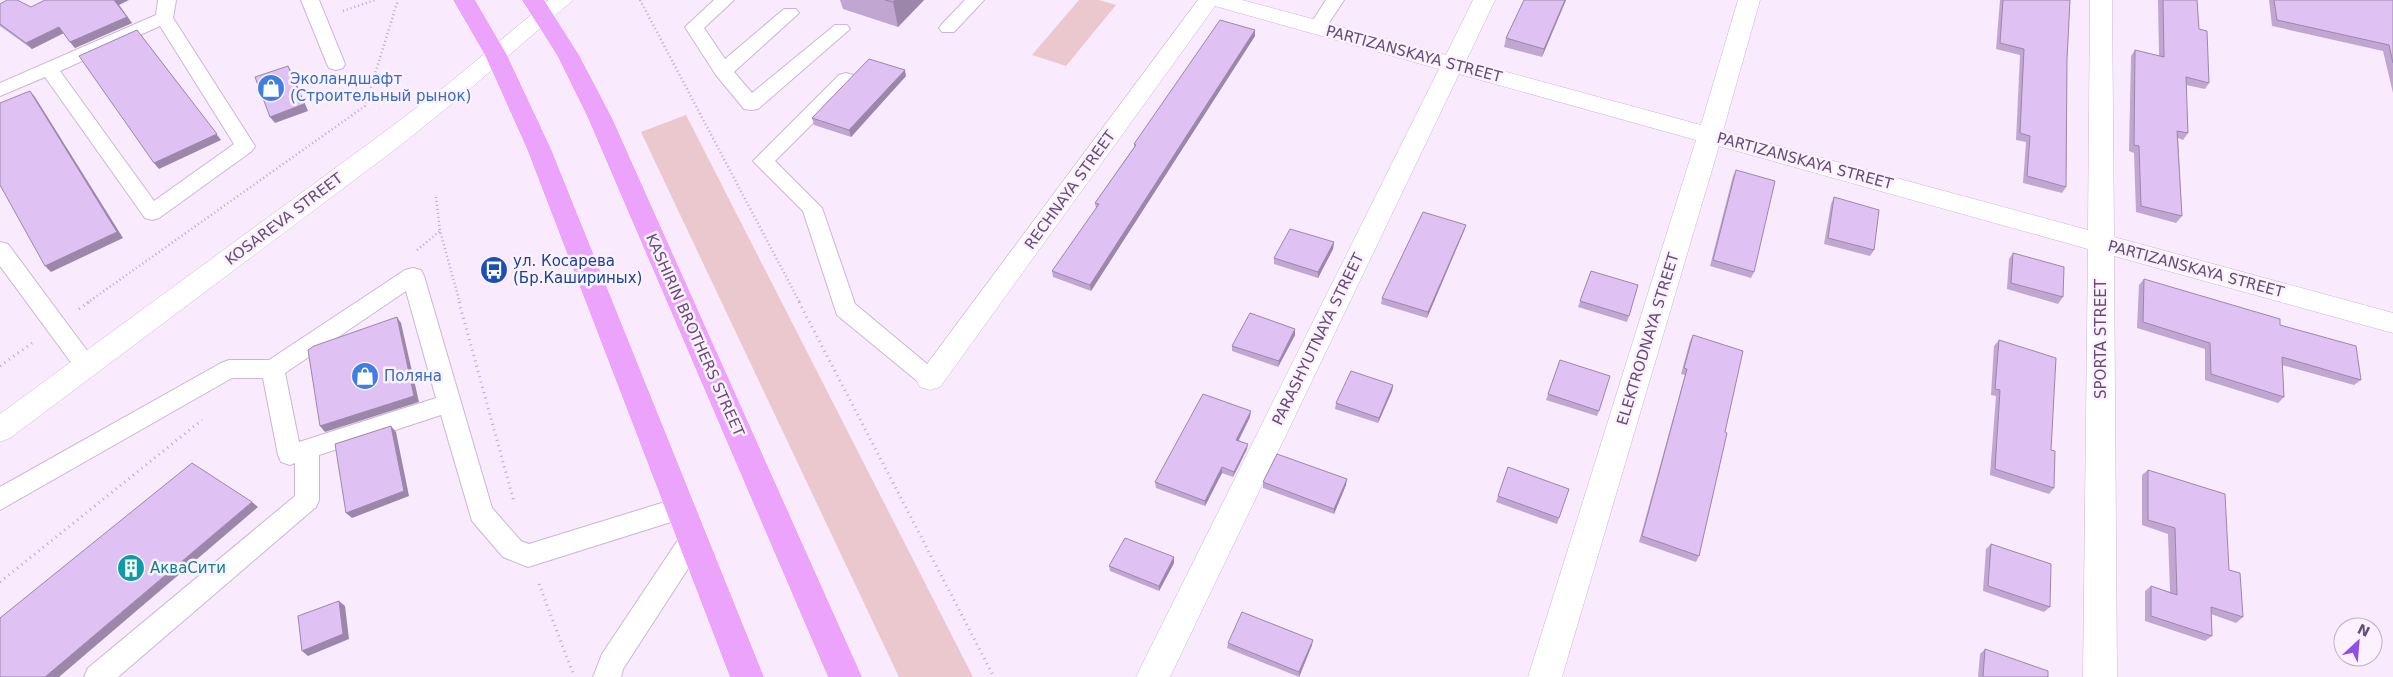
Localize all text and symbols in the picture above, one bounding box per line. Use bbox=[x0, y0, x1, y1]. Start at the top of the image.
street label: PARTIZANSKAYA STREET bbox=[1324, 22, 1505, 86]
place label: Эколандшафт (Строительный рынок) bbox=[290, 70, 471, 105]
shop icon: Эколандшафт (Строительный рынок) bbox=[256, 73, 286, 103]
street label: RECHNAYA STREET bbox=[1021, 127, 1120, 253]
street label: PARTIZANSKAYA STREET bbox=[1715, 129, 1896, 193]
street label: KOSAREVA STREET bbox=[222, 168, 347, 269]
street label: KASHIRIN BROTHERS STREET bbox=[642, 231, 748, 440]
street label: PARTIZANSKAYA STREET bbox=[2106, 237, 2287, 301]
street label: PARASHYUTNAYA STREET bbox=[1268, 249, 1368, 428]
street label: ELEKTRODNAYA STREET bbox=[1613, 250, 1683, 427]
place label: ул. Косарева (Бр.Кашириных) bbox=[513, 252, 642, 287]
bus stop icon: ул. Косарева (Бр.Кашириных) bbox=[479, 255, 509, 285]
street label: SPORTA STREET bbox=[2092, 278, 2110, 399]
shop icon: Поляна bbox=[350, 361, 380, 391]
place label: Поляна bbox=[384, 367, 442, 385]
building icon: АкваСити bbox=[116, 553, 146, 583]
place label: АкваСити bbox=[150, 559, 226, 577]
north arrow bbox=[2333, 617, 2383, 667]
text: N bbox=[2355, 621, 2372, 640]

